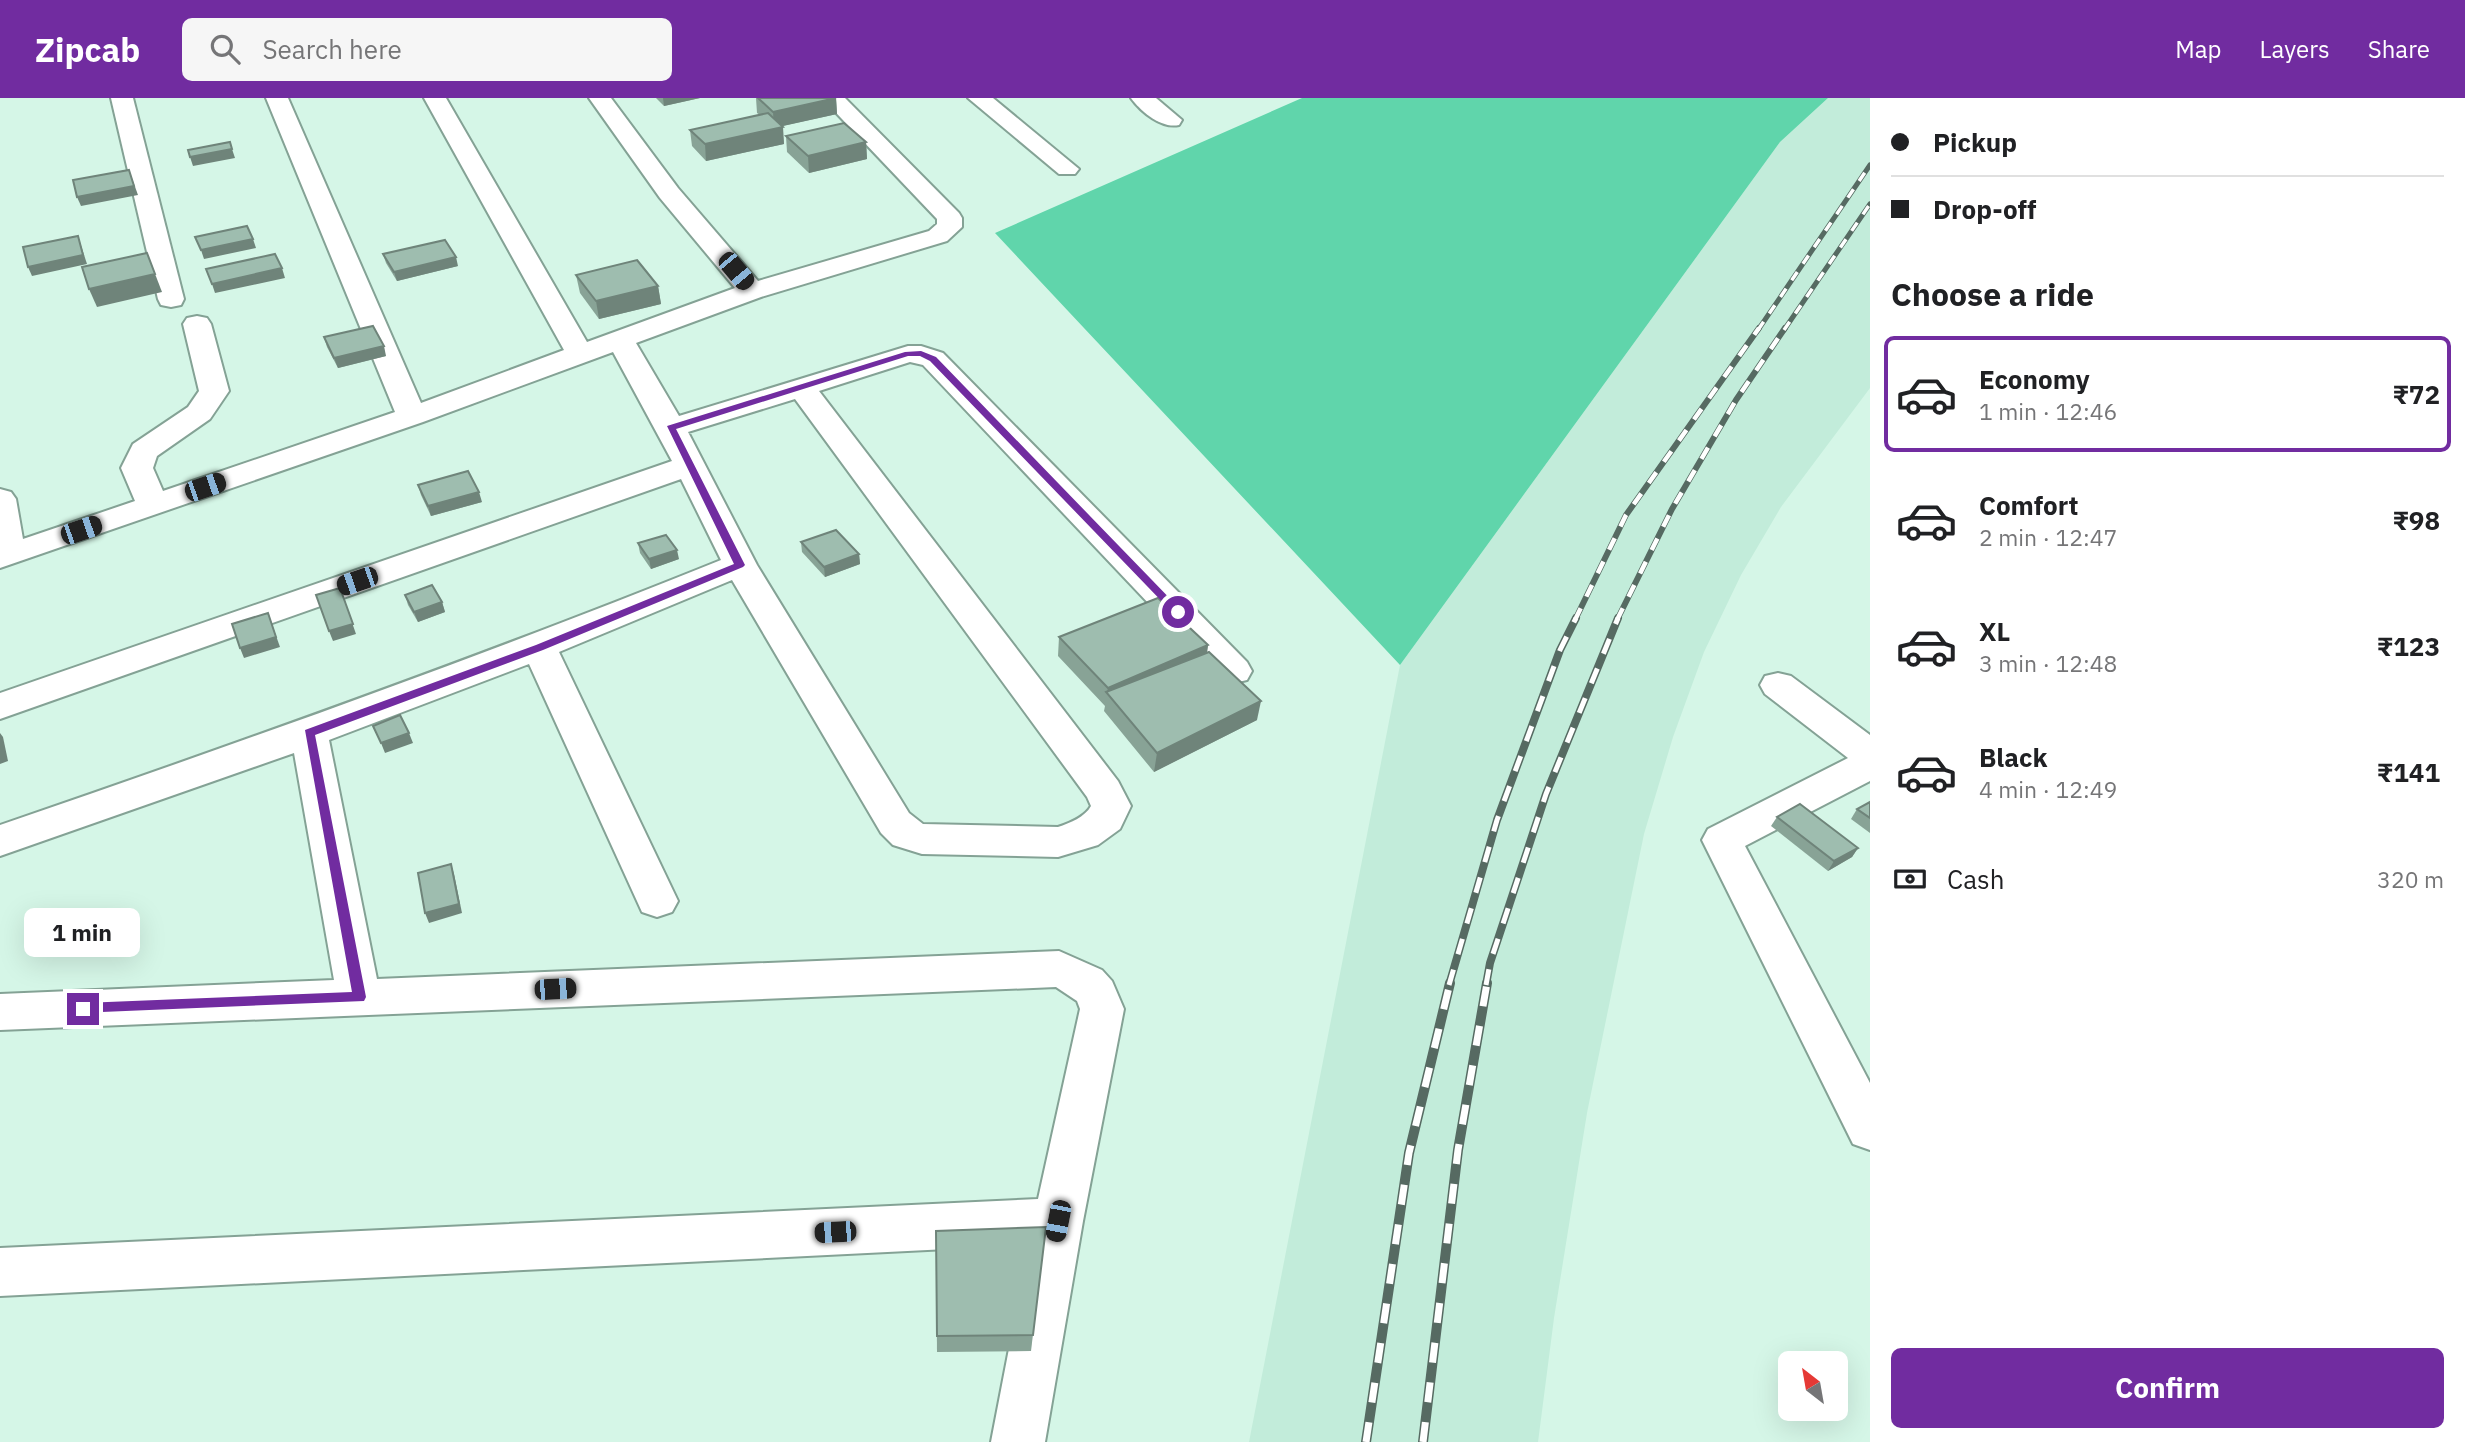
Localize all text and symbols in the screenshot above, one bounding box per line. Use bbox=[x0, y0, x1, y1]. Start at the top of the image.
search box bbox=[182, 18, 672, 81]
text: Zipcab bbox=[35, 28, 140, 71]
icon: search bbox=[206, 30, 244, 68]
text: Search here bbox=[262, 32, 402, 66]
text: Map bbox=[2175, 33, 2222, 65]
text: Layers bbox=[2260, 33, 2330, 65]
text: Share bbox=[2368, 33, 2430, 65]
text: Pickup bbox=[1933, 125, 2017, 159]
text: Drop-off bbox=[1933, 192, 2036, 226]
car bbox=[715, 248, 758, 294]
text: Choose a ride bbox=[1891, 273, 2094, 315]
text: Economy bbox=[1979, 362, 2090, 396]
icon: car bbox=[1895, 363, 1958, 426]
text: ₹72 bbox=[2392, 377, 2440, 411]
text: 1 min · 12:46 bbox=[1979, 396, 2117, 426]
car bbox=[182, 470, 229, 504]
text: Comfort bbox=[1979, 488, 2078, 522]
icon: car bbox=[1895, 489, 1958, 552]
text: ₹98 bbox=[2392, 503, 2440, 537]
car bbox=[58, 513, 105, 547]
text: 2 min · 12:47 bbox=[1979, 522, 2117, 552]
car bbox=[334, 564, 381, 598]
route start bbox=[1162, 596, 1194, 628]
text: XL bbox=[1979, 614, 2010, 648]
icon: car bbox=[1895, 615, 1958, 678]
text: ₹123 bbox=[2377, 629, 2440, 663]
text: 3 min · 12:48 bbox=[1979, 648, 2117, 678]
text: Black bbox=[1979, 740, 2047, 774]
icon: car bbox=[1895, 741, 1958, 804]
text: ₹141 bbox=[2377, 755, 2440, 789]
text: 4 min · 12:49 bbox=[1979, 774, 2117, 804]
icon: cash bbox=[1891, 860, 1929, 898]
text: Cash bbox=[1947, 862, 2004, 896]
text: 320 m bbox=[2377, 864, 2444, 894]
callout: 1 min bbox=[25, 908, 141, 956]
text: 1 min bbox=[52, 917, 112, 947]
car bbox=[534, 977, 577, 1001]
route end bbox=[67, 993, 99, 1025]
car bbox=[1044, 1198, 1073, 1244]
car bbox=[814, 1220, 857, 1244]
button: Confirm bbox=[1891, 1348, 2444, 1428]
north arrow bbox=[1778, 1351, 1848, 1421]
map controls bbox=[1778, 1351, 1848, 1421]

